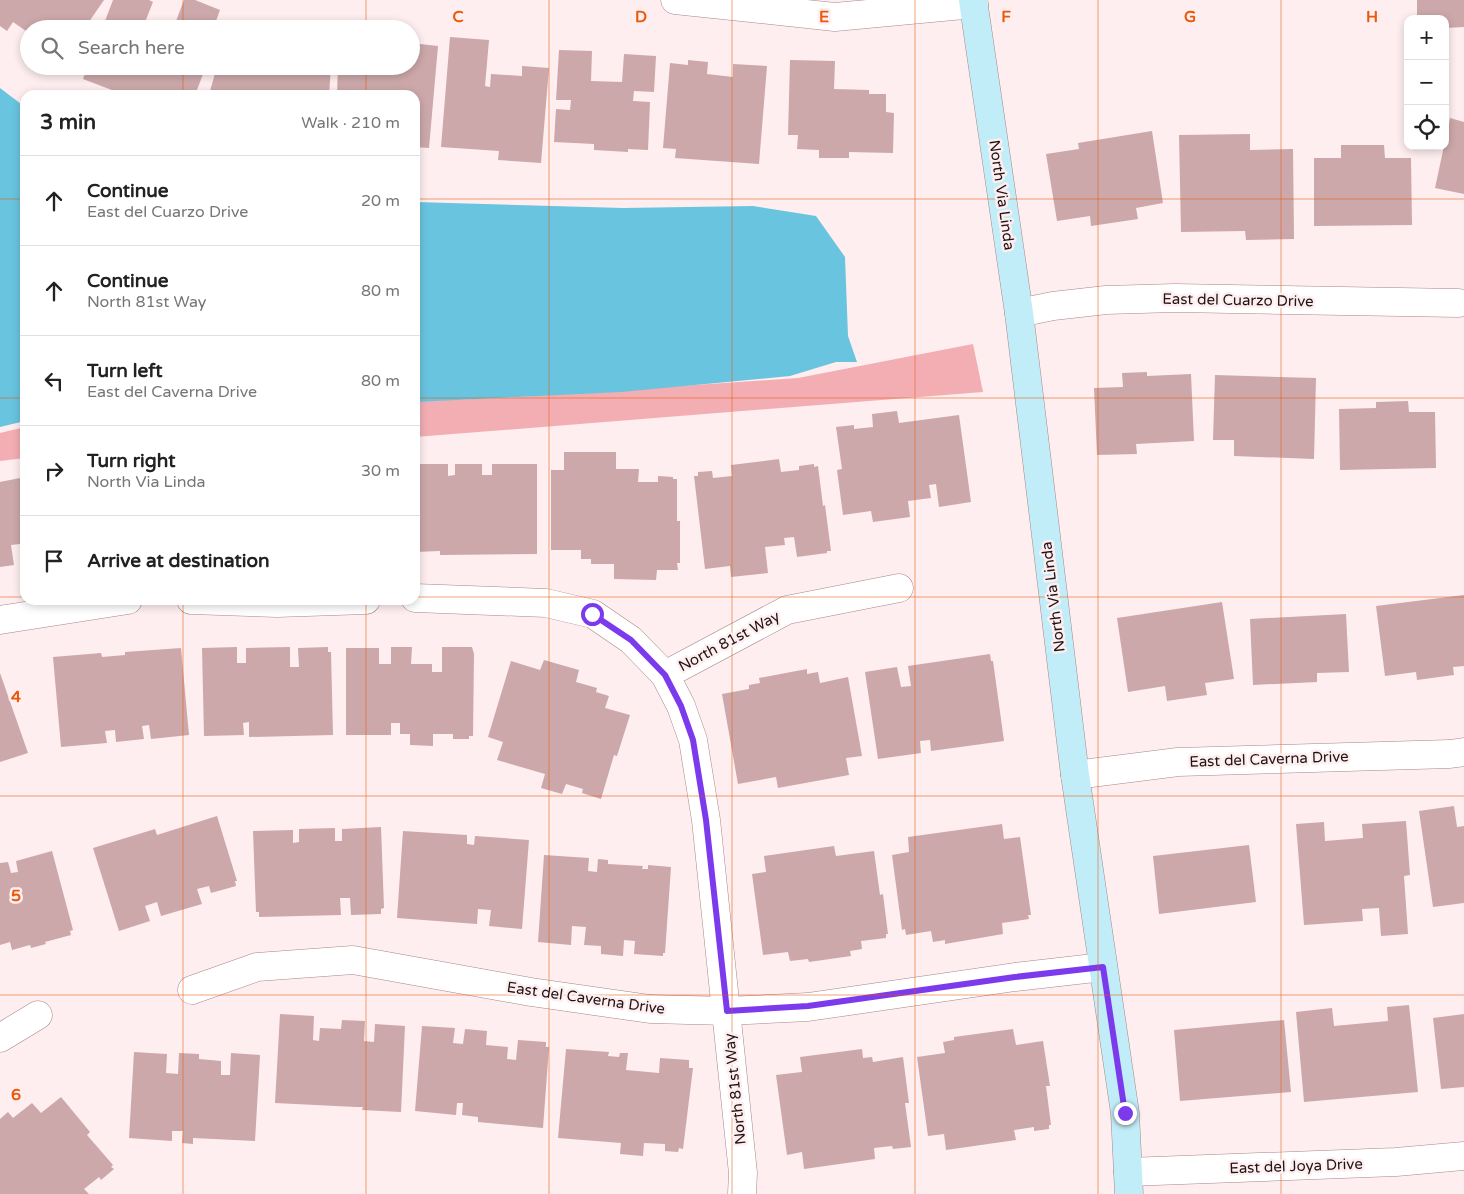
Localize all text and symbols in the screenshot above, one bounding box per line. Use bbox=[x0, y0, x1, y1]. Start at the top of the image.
text: C bbox=[452, 7, 464, 27]
text: D bbox=[635, 7, 647, 27]
text: E bbox=[819, 7, 829, 27]
text: F bbox=[1001, 7, 1011, 27]
text: G bbox=[1184, 7, 1196, 27]
text: H bbox=[1366, 7, 1378, 27]
map controls bbox=[1404, 15, 1449, 150]
button: + bbox=[1404, 15, 1449, 60]
search box bbox=[20, 20, 420, 75]
icon: search bbox=[38, 34, 66, 62]
text: Search here bbox=[78, 37, 185, 59]
button: − bbox=[1404, 60, 1449, 105]
button: locate bbox=[1404, 105, 1449, 150]
text: 3 min bbox=[40, 110, 96, 135]
text: Walk · 210 m bbox=[301, 113, 400, 133]
street label: North Via Linda bbox=[985, 139, 1019, 251]
text: Continue bbox=[87, 180, 169, 202]
icon: ahead bbox=[40, 187, 68, 215]
text: 20 m bbox=[361, 191, 400, 211]
text: East del Cuarzo Drive bbox=[87, 202, 248, 222]
text: Continue bbox=[87, 270, 169, 292]
icon: ahead bbox=[40, 277, 68, 305]
text: 80 m bbox=[361, 281, 400, 301]
street label: East del Cuarzo Drive bbox=[1162, 290, 1314, 310]
text: North 81st Way bbox=[87, 292, 206, 312]
text: Turn left bbox=[87, 360, 163, 382]
icon: left bbox=[40, 367, 68, 395]
text: 80 m bbox=[361, 371, 400, 391]
text: East del Caverna Drive bbox=[87, 382, 257, 402]
text: Turn right bbox=[87, 450, 175, 472]
icon: right bbox=[40, 457, 68, 485]
text: 30 m bbox=[361, 461, 400, 481]
text: North Via Linda bbox=[87, 472, 206, 492]
street label: North Via Linda bbox=[1037, 541, 1069, 653]
icon: arrive bbox=[40, 547, 68, 575]
text: Arrive at destination bbox=[87, 550, 270, 572]
route start bbox=[581, 603, 604, 626]
street label: North 81st Way bbox=[675, 607, 783, 675]
text: 4 bbox=[11, 687, 21, 707]
street label: East del Caverna Drive bbox=[1189, 747, 1349, 771]
text: 5 bbox=[11, 886, 21, 906]
street label: East del Caverna Drive bbox=[506, 978, 666, 1018]
street label: North 81st Way bbox=[720, 1032, 750, 1146]
text: 6 bbox=[11, 1085, 21, 1105]
route end bbox=[1114, 1102, 1137, 1125]
street label: East del Joya Drive bbox=[1229, 1155, 1363, 1177]

